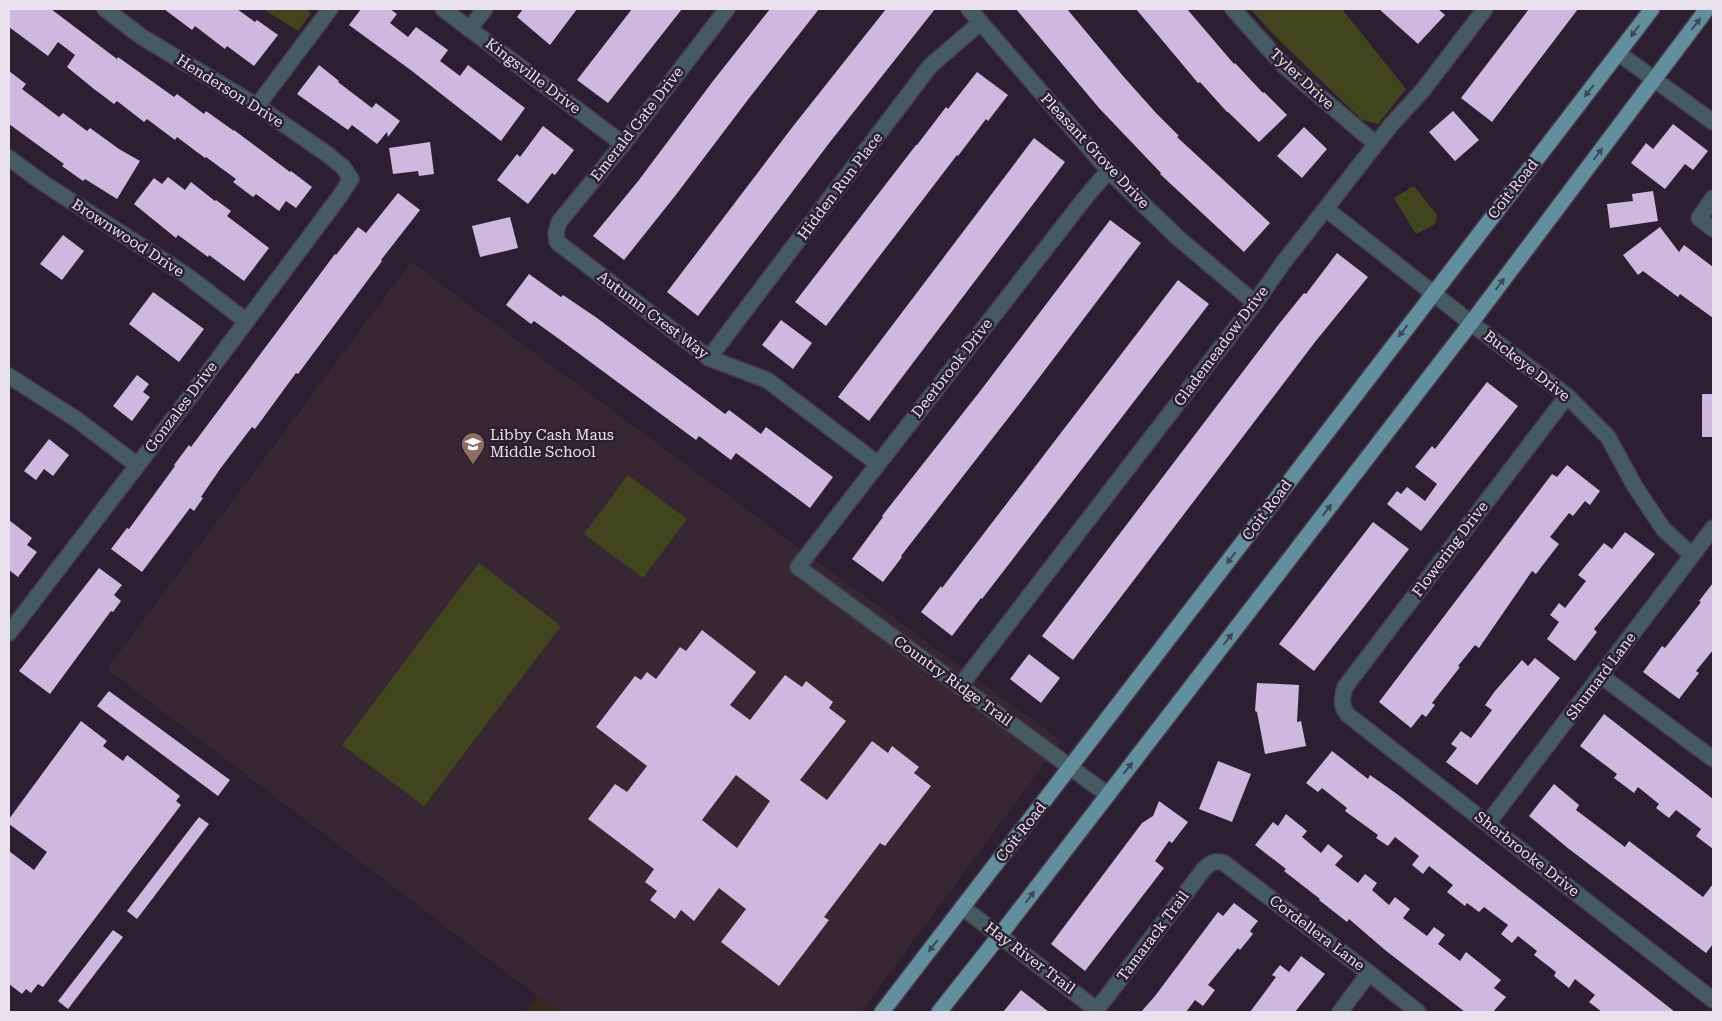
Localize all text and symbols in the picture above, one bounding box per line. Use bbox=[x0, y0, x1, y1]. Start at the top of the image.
one-way arrow bbox=[1690, 18, 1701, 31]
one-way arrow bbox=[1630, 24, 1641, 37]
street label: Kingsville Drive bbox=[482, 34, 584, 118]
street label: Tyler Drive bbox=[1266, 45, 1338, 113]
street label: Henderson Drive bbox=[173, 51, 287, 131]
street label: Emerald Gate Drive bbox=[587, 63, 687, 185]
one-way arrow bbox=[1583, 84, 1594, 97]
street label: Pleasant Grove Drive bbox=[1037, 90, 1153, 212]
street label: Hidden Run Place bbox=[794, 129, 886, 243]
one-way arrow bbox=[1592, 148, 1603, 161]
street label: Coit Road bbox=[1484, 155, 1542, 223]
street label: Brownwood Drive bbox=[69, 195, 187, 281]
street label: Autumn Crest Way bbox=[594, 267, 712, 363]
one-way arrow bbox=[1495, 277, 1505, 291]
street label: Glademeadow Drive bbox=[1170, 282, 1272, 410]
street label: Deerbrook Drive bbox=[908, 315, 996, 421]
one-way arrow bbox=[1398, 324, 1409, 337]
street label: Buckeye Drive bbox=[1480, 327, 1574, 405]
street label: Gonzales Drive bbox=[141, 358, 221, 456]
place label: Libby Cash Maus Middle School bbox=[490, 426, 614, 461]
school or university icon: Libby Cash Maus Middle School bbox=[460, 431, 486, 465]
street label: Coit Road bbox=[1238, 476, 1296, 544]
street label: Flowering Drive bbox=[1408, 498, 1492, 600]
one-way arrow bbox=[1321, 504, 1332, 517]
one-way arrow bbox=[1225, 551, 1236, 564]
street label: Shumard Lane bbox=[1562, 629, 1640, 723]
street label: Country Ridge Trail bbox=[890, 632, 1016, 730]
one-way arrow bbox=[1222, 633, 1233, 646]
one-way arrow bbox=[1123, 762, 1134, 775]
street label: Coit Road bbox=[992, 798, 1050, 866]
street label: Sherbrooke Drive bbox=[1471, 808, 1583, 900]
street label: Tamarack Trail bbox=[1113, 887, 1193, 985]
one-way arrow bbox=[1024, 891, 1035, 904]
street label: Cordellera Lane bbox=[1266, 891, 1368, 975]
street label: Hay River Trail bbox=[981, 918, 1079, 998]
one-way arrow bbox=[928, 939, 938, 953]

